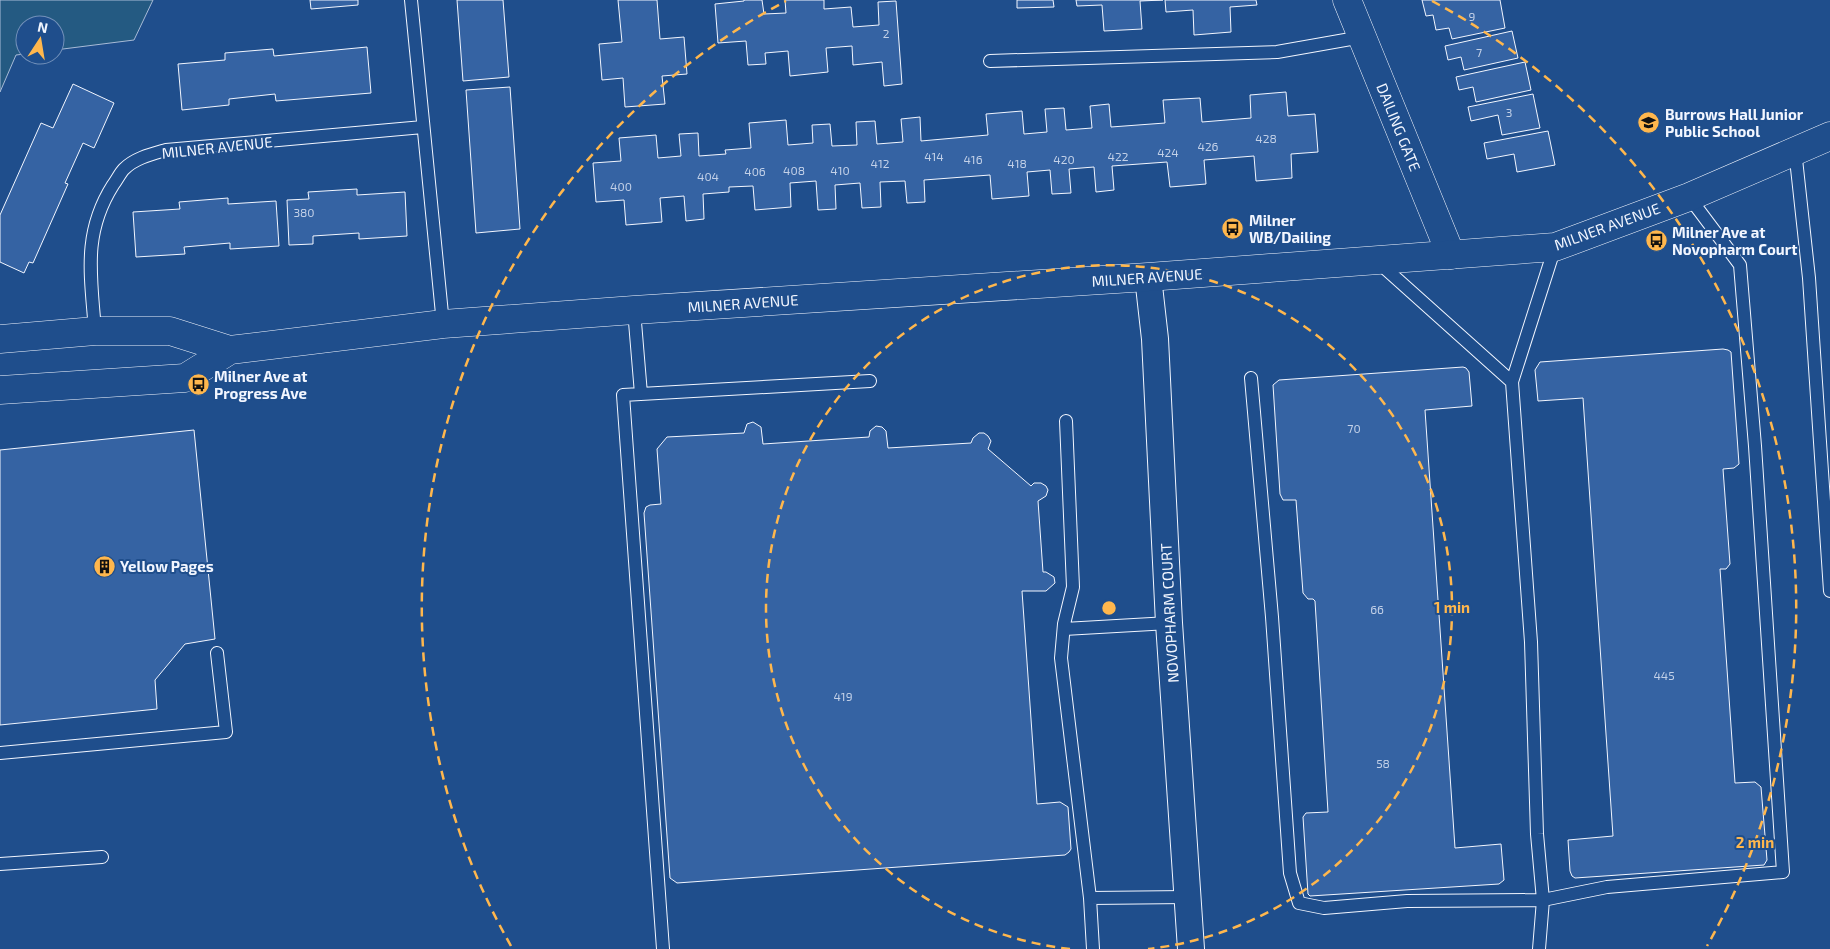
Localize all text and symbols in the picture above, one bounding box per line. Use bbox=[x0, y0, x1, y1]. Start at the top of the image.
house number: 9 bbox=[1469, 9, 1476, 23]
north arrow bbox=[15, 15, 65, 65]
text: N bbox=[36, 17, 50, 36]
house number: 2 bbox=[883, 26, 890, 40]
house number: 7 bbox=[1476, 45, 1482, 59]
street label: DAILING GATE bbox=[1373, 80, 1425, 174]
house number: 3 bbox=[1506, 105, 1512, 119]
place label: Burrows Hall Junior Public School bbox=[1665, 105, 1804, 140]
school or university icon: Burrows Hall Junior Public School bbox=[1637, 111, 1661, 135]
house number: 428 bbox=[1255, 131, 1277, 145]
street label: MILNER AVENUE bbox=[161, 132, 273, 162]
house number: 426 bbox=[1198, 139, 1219, 153]
house number: 424 bbox=[1157, 145, 1179, 159]
house number: 414 bbox=[924, 149, 944, 163]
house number: 422 bbox=[1108, 149, 1129, 163]
house number: 416 bbox=[963, 152, 983, 166]
house number: 420 bbox=[1053, 152, 1075, 166]
house number: 412 bbox=[871, 156, 890, 170]
house number: 418 bbox=[1007, 156, 1027, 170]
house number: 408 bbox=[783, 163, 805, 177]
house number: 410 bbox=[830, 163, 850, 177]
house number: 406 bbox=[744, 164, 766, 178]
house number: 404 bbox=[697, 169, 719, 183]
house number: 400 bbox=[610, 179, 632, 193]
street label: MILNER AVENUE bbox=[1552, 198, 1662, 254]
house number: 380 bbox=[293, 205, 315, 219]
place label: Milner WB/Dailing bbox=[1249, 211, 1331, 246]
bus stop icon: Milner WB/Dailing bbox=[1221, 217, 1245, 241]
place label: Milner Ave at Novopharm Court bbox=[1672, 223, 1797, 258]
bus stop icon: Milner Ave at Novopharm Court bbox=[1644, 229, 1668, 253]
street label: MILNER AVENUE bbox=[1091, 264, 1203, 290]
street label: MILNER AVENUE bbox=[687, 290, 799, 316]
place label: Milner Ave at Progress Ave bbox=[214, 367, 308, 402]
bus stop icon: Milner Ave at Progress Ave bbox=[186, 373, 210, 397]
house number: 70 bbox=[1347, 421, 1361, 435]
street label: NOVOPHARM COURT bbox=[1156, 542, 1182, 683]
building icon: Yellow Pages bbox=[92, 554, 116, 578]
place label: Yellow Pages bbox=[120, 557, 214, 575]
text: 1 min bbox=[1434, 598, 1470, 616]
centre of rings bbox=[1100, 599, 1118, 617]
house number: 66 bbox=[1370, 602, 1384, 616]
house number: 445 bbox=[1653, 668, 1675, 682]
house number: 419 bbox=[833, 689, 853, 703]
house number: 58 bbox=[1376, 756, 1390, 770]
text: 2 min bbox=[1736, 833, 1774, 851]

